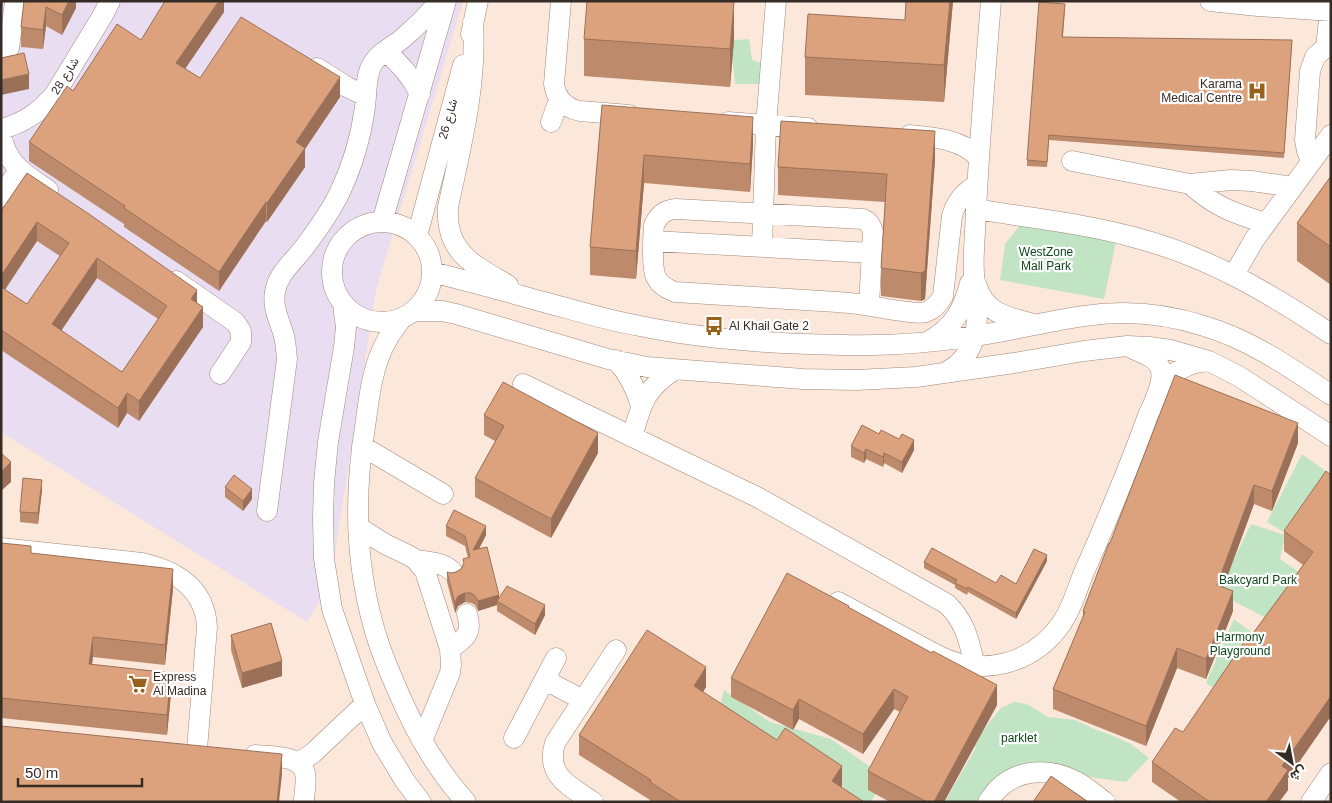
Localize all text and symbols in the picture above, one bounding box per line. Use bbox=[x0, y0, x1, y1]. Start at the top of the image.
street label: شارع 28 bbox=[48, 55, 83, 98]
place label: Karama Medical Centre bbox=[1161, 77, 1242, 105]
hospital icon: Karama Medical Centre bbox=[1246, 80, 1268, 102]
street label: شارع 26 bbox=[436, 97, 462, 141]
park label: WestZone Mall Park bbox=[1019, 245, 1074, 273]
bus stop icon: Al Khail Gate 2 bbox=[703, 315, 725, 337]
place label: Al Khail Gate 2 bbox=[729, 319, 809, 333]
park label: Bakcyard Park bbox=[1219, 573, 1298, 587]
park label: Harmony Playground bbox=[1210, 630, 1270, 658]
place label: Express Al Madina bbox=[153, 670, 207, 698]
supermarket icon: Express Al Madina bbox=[127, 673, 149, 695]
park label: parklet bbox=[1001, 731, 1038, 745]
north arrow bbox=[1267, 738, 1317, 788]
scale bar bbox=[18, 756, 141, 788]
text: ش bbox=[1287, 762, 1310, 785]
text: 50 m bbox=[25, 764, 58, 781]

